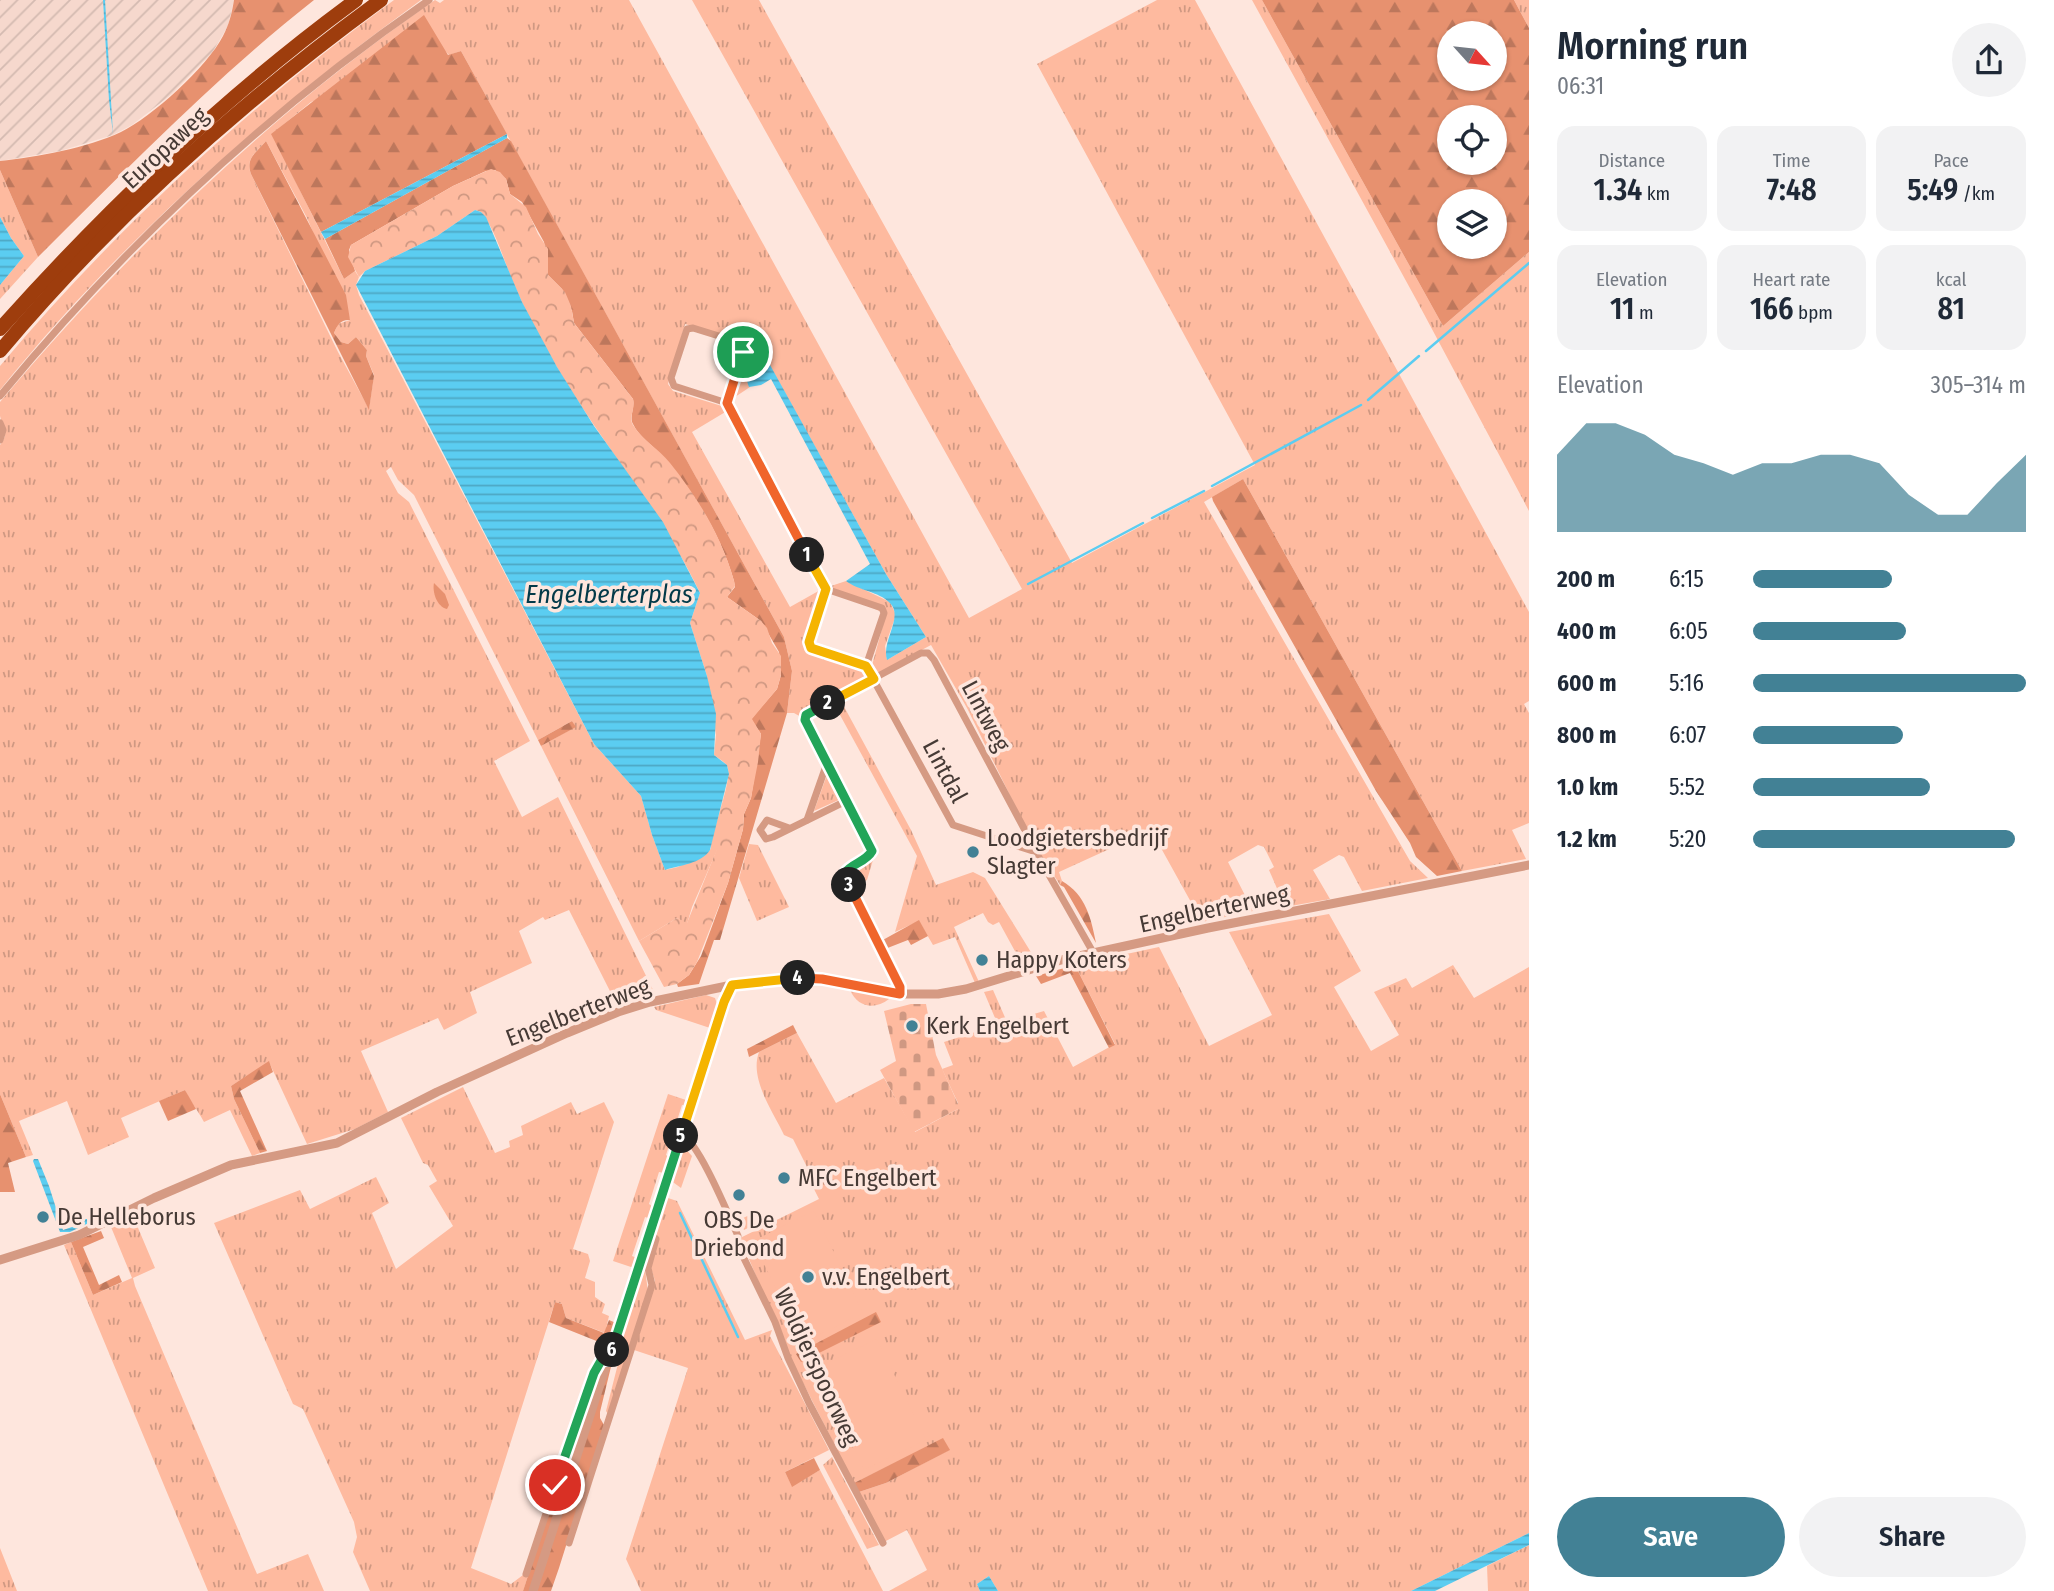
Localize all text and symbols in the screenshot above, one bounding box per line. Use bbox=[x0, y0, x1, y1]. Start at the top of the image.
north arrow bbox=[1437, 21, 1507, 91]
map controls bbox=[1437, 21, 1507, 259]
text: Morning run bbox=[1557, 23, 1748, 69]
button: share bbox=[1952, 23, 2026, 97]
text: 06:31 bbox=[1557, 72, 1604, 100]
street label: Europaweg bbox=[116, 101, 214, 195]
button: locate bbox=[1437, 105, 1507, 175]
text: Distance bbox=[1599, 149, 1665, 172]
text: Time bbox=[1773, 149, 1810, 172]
text: Pace bbox=[1933, 149, 1969, 172]
text: 1.34 bbox=[1593, 172, 1642, 208]
text: 7:48 bbox=[1766, 172, 1817, 208]
text: 5:49 bbox=[1907, 172, 1958, 208]
text: km bbox=[1642, 182, 1670, 205]
text: /km bbox=[1958, 182, 1995, 205]
button: layers bbox=[1437, 189, 1507, 259]
text: Elevation bbox=[1596, 268, 1668, 291]
text: Heart rate bbox=[1752, 268, 1831, 291]
text: kcal bbox=[1936, 268, 1967, 291]
text: 11 bbox=[1610, 291, 1635, 327]
text: 166 bbox=[1750, 291, 1794, 327]
text: 81 bbox=[1937, 291, 1965, 327]
text: m bbox=[1635, 301, 1654, 324]
text: bpm bbox=[1794, 301, 1833, 324]
pin bbox=[713, 322, 773, 382]
icon: arrive bbox=[724, 333, 762, 371]
text: Elevation bbox=[1557, 371, 1644, 399]
text: 305–314 m bbox=[1931, 371, 2026, 399]
pin: 1 bbox=[790, 538, 824, 572]
text: 1 bbox=[802, 543, 811, 566]
text: 200 m bbox=[1557, 565, 1615, 593]
text: 6:15 bbox=[1669, 565, 1704, 593]
water label: Engelberterplas bbox=[525, 579, 693, 610]
text: 400 m bbox=[1557, 617, 1616, 645]
text: 6:05 bbox=[1669, 617, 1708, 645]
text: 600 m bbox=[1557, 669, 1616, 697]
text: 5:16 bbox=[1669, 669, 1704, 697]
street label: Lintweg bbox=[956, 676, 1017, 757]
pin: 2 bbox=[810, 686, 846, 720]
text: 2 bbox=[823, 691, 832, 714]
text: 800 m bbox=[1557, 721, 1617, 749]
text: 6:07 bbox=[1669, 721, 1706, 749]
street label: Lintdal bbox=[917, 735, 973, 807]
text: 1.0 km bbox=[1557, 773, 1618, 801]
text: 5:52 bbox=[1669, 773, 1705, 801]
place label: Loodgietersbedrijf Slagter bbox=[987, 824, 1169, 880]
text: 1.2 km bbox=[1557, 825, 1617, 853]
text: 5:20 bbox=[1669, 825, 1707, 853]
marker: Loodgietersbedrijf Slagter bbox=[965, 844, 981, 860]
pin: 3 bbox=[832, 868, 866, 903]
text: 3 bbox=[844, 873, 853, 896]
street label: Engelberterweg bbox=[1137, 879, 1292, 939]
place label: Happy Koters bbox=[996, 946, 1127, 974]
marker: Happy Koters bbox=[974, 952, 990, 968]
pin: 4 bbox=[780, 960, 816, 996]
text: 4 bbox=[793, 966, 802, 989]
street label: Engelberterweg bbox=[502, 971, 655, 1052]
place label: Kerk Engelbert bbox=[926, 1012, 1069, 1040]
marker: Kerk Engelbert bbox=[904, 1018, 920, 1034]
pin: 5 bbox=[664, 1118, 698, 1154]
text: 5 bbox=[676, 1124, 685, 1147]
place label: MFC Engelbert bbox=[798, 1164, 937, 1192]
marker: MFC Engelbert bbox=[776, 1170, 792, 1186]
marker: OBS De Driebond bbox=[731, 1187, 747, 1203]
place label: De Helleborus bbox=[57, 1203, 196, 1231]
place label: OBS De Driebond bbox=[693, 1206, 785, 1262]
marker: De Helleborus bbox=[35, 1209, 51, 1225]
place label: v.v. Engelbert bbox=[822, 1263, 950, 1291]
marker: v.v. Engelbert bbox=[800, 1269, 816, 1285]
street label: Woldjerspoorweg bbox=[768, 1284, 866, 1451]
pin: 6 bbox=[594, 1332, 630, 1368]
text: 6 bbox=[607, 1338, 616, 1361]
pin bbox=[525, 1455, 585, 1515]
icon: check bbox=[536, 1466, 574, 1504]
button: Save bbox=[1557, 1497, 1785, 1577]
button: Share bbox=[1799, 1497, 2026, 1577]

